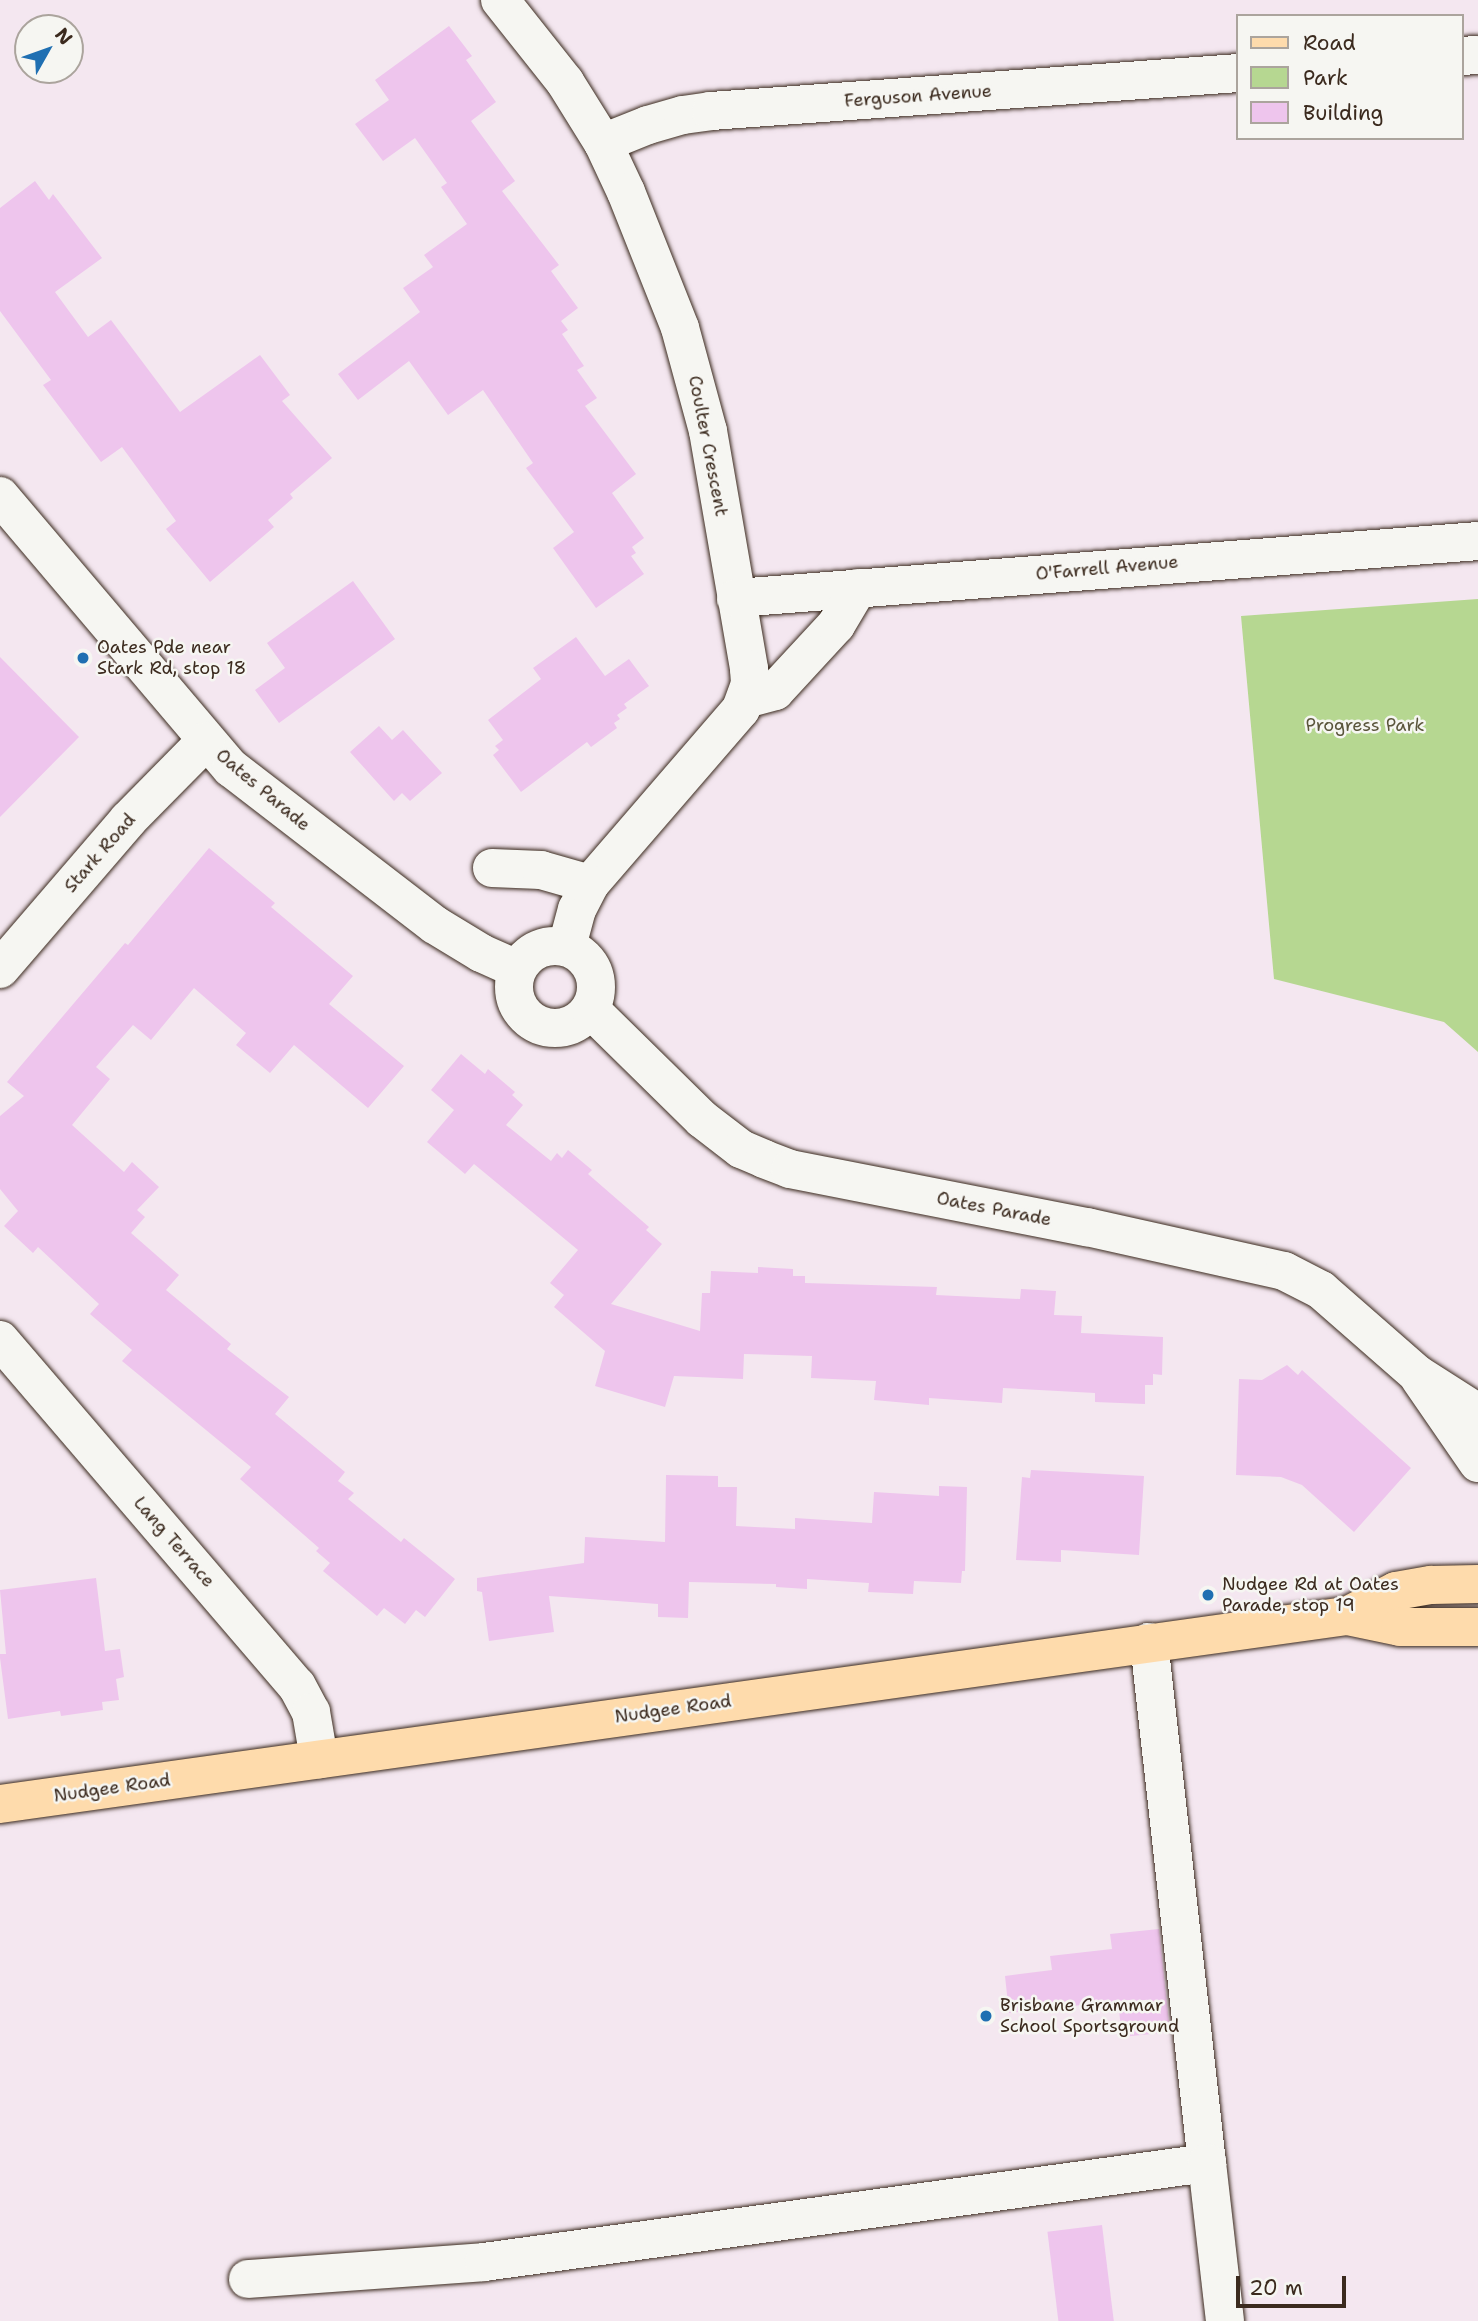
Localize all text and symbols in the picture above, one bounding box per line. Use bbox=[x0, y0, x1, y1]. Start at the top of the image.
north arrow bbox=[14, 14, 84, 84]
legend bbox=[1236, 14, 1464, 140]
text: N bbox=[50, 23, 78, 50]
text: Road bbox=[1303, 29, 1356, 57]
text: Park bbox=[1303, 64, 1348, 92]
street label: Ferguson Avenue bbox=[843, 80, 993, 112]
text: Building bbox=[1303, 99, 1383, 127]
street label: Coulter Crescent bbox=[684, 374, 732, 518]
street label: O'Farrell Avenue bbox=[1035, 551, 1179, 585]
place label: Oates Pde near Stark Rd, stop 18 bbox=[97, 637, 246, 680]
marker: Oates Pde near Stark Rd, stop 18 bbox=[75, 650, 91, 666]
park label: Progress Park bbox=[1306, 714, 1424, 736]
street label: Oates Parade bbox=[211, 744, 315, 836]
street label: Stark Road bbox=[60, 809, 140, 897]
street label: Oates Parade bbox=[935, 1187, 1053, 1231]
street label: Lang Terrace bbox=[129, 1492, 219, 1592]
place label: Nudgee Rd at Oates Parade, stop 19 bbox=[1222, 1574, 1399, 1616]
marker: Nudgee Rd at Oates Parade, stop 19 bbox=[1200, 1587, 1216, 1603]
street label: Nudgee Road bbox=[613, 1690, 733, 1728]
street label: Nudgee Road bbox=[52, 1769, 172, 1807]
place label: Brisbane Grammar School Sportsground bbox=[1000, 1995, 1179, 2038]
marker: Brisbane Grammar School Sportsground bbox=[978, 2008, 994, 2024]
scale bar bbox=[1240, 2262, 1350, 2306]
text: 20 m bbox=[1249, 2274, 1303, 2302]

